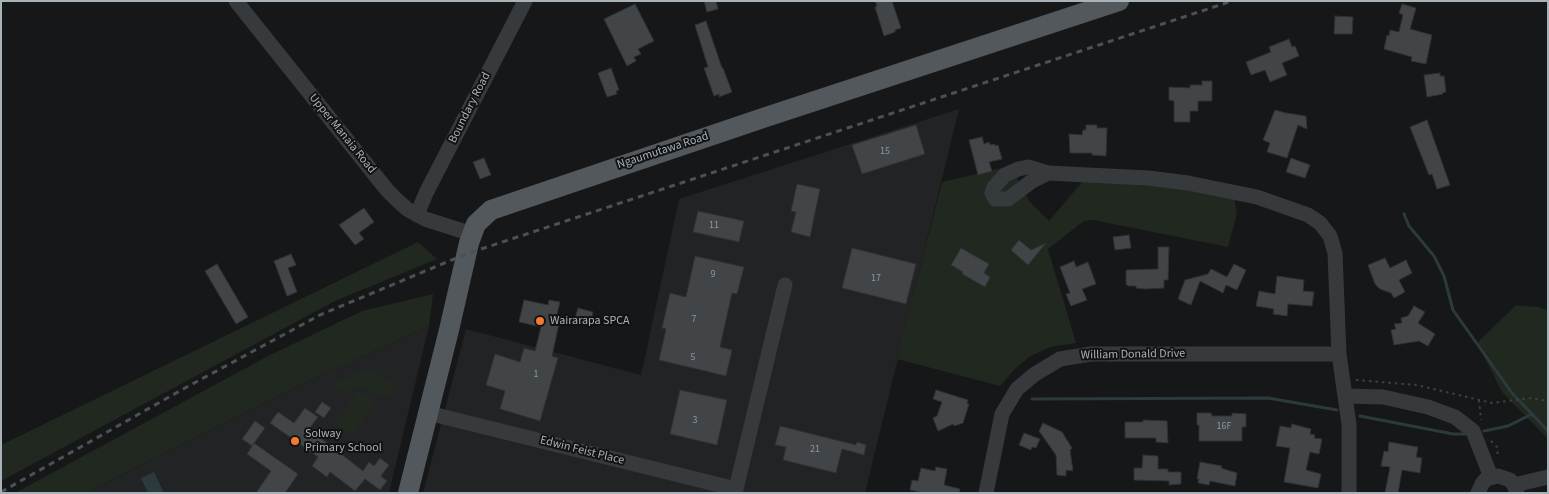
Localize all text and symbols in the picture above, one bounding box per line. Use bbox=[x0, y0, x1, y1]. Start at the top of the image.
street label: Boundary Road bbox=[446, 70, 494, 146]
street label: Upper Manaia Road bbox=[306, 91, 378, 177]
street label: Ngaumutawa Road bbox=[615, 129, 711, 173]
house number: 15 bbox=[880, 146, 890, 158]
house number: 11 bbox=[709, 220, 719, 232]
house number: 9 bbox=[711, 269, 715, 281]
house number: 17 bbox=[871, 273, 881, 285]
place label: Wairarapa SPCA bbox=[550, 314, 630, 328]
house number: 7 bbox=[692, 314, 696, 326]
marker: Wairarapa SPCA bbox=[534, 315, 546, 327]
street label: William Donald Drive bbox=[1081, 347, 1185, 363]
house number: 5 bbox=[691, 352, 695, 364]
house number: 1 bbox=[534, 369, 538, 381]
house number: 3 bbox=[693, 415, 697, 427]
house number: 16F bbox=[1217, 421, 1231, 433]
place label: Solway Primary School bbox=[305, 427, 382, 455]
street label: Edwin Feist Place bbox=[538, 434, 626, 468]
marker: Solway Primary School bbox=[289, 435, 301, 447]
house number: 21 bbox=[810, 444, 820, 456]

